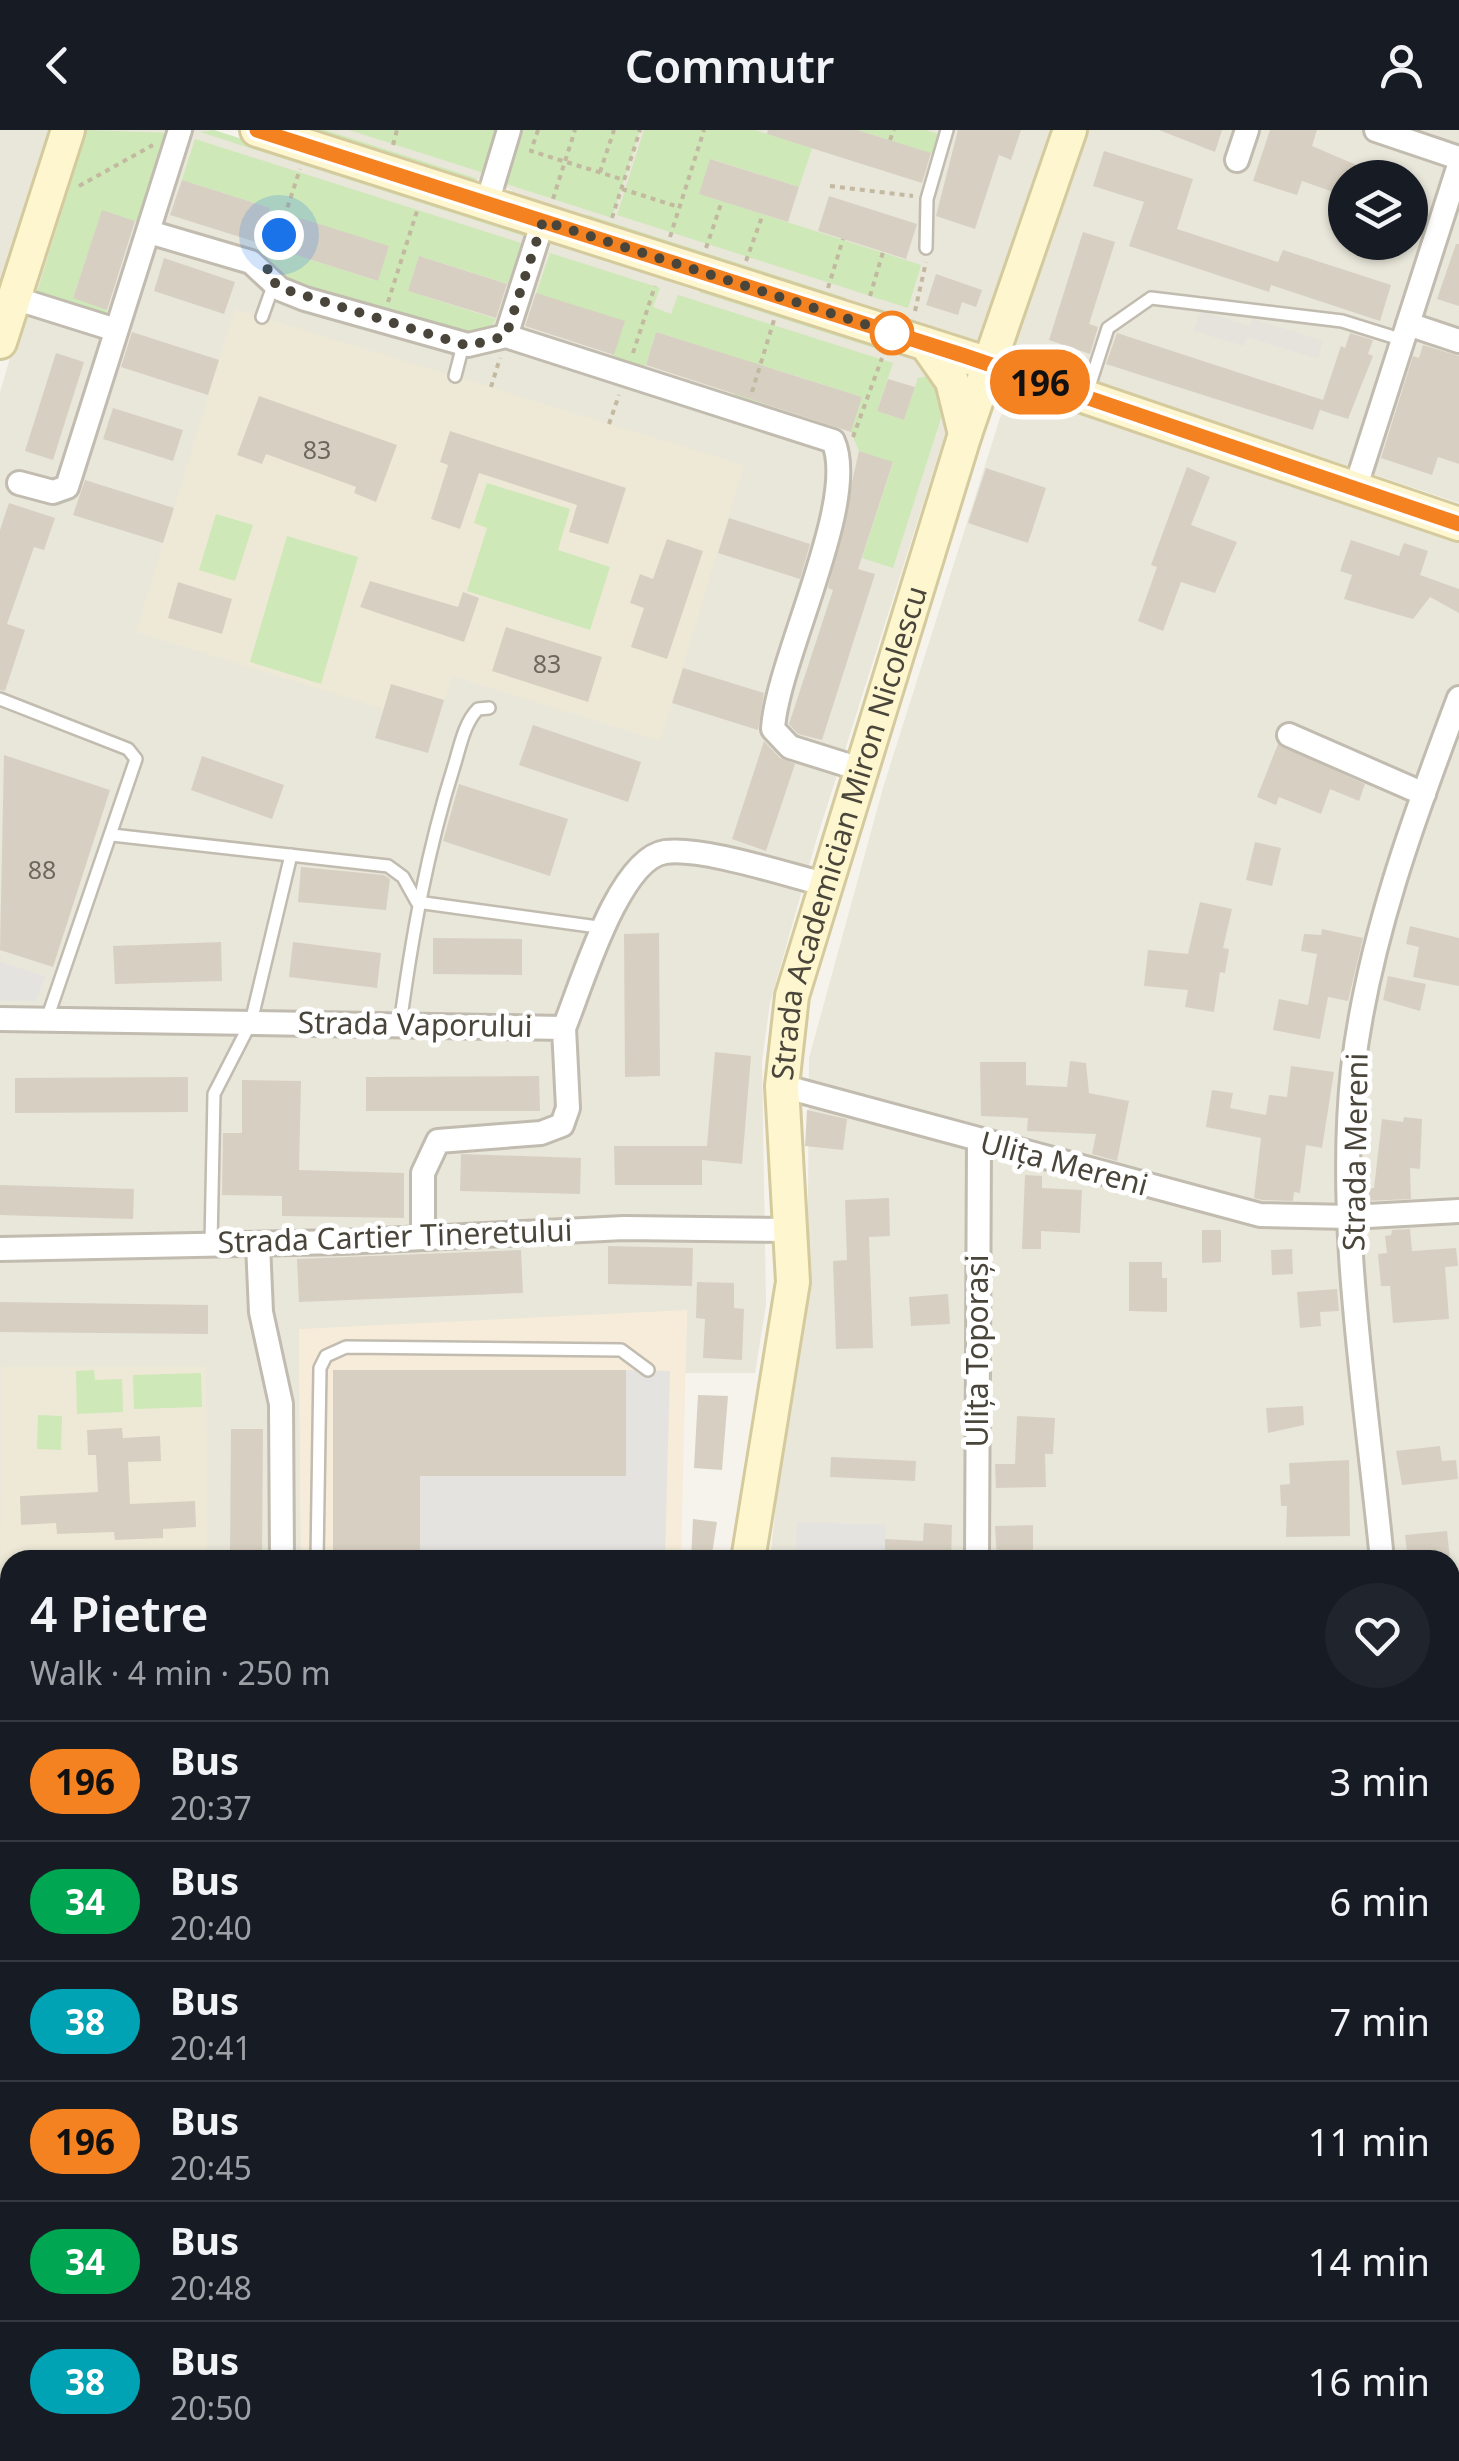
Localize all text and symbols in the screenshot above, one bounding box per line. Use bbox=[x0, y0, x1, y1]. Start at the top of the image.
text: Commutr bbox=[625, 35, 834, 96]
icon: back bbox=[30, 38, 85, 93]
icon: person bbox=[1374, 38, 1429, 93]
map controls bbox=[1328, 160, 1428, 260]
button: layers bbox=[1328, 160, 1428, 260]
your location bbox=[254, 210, 304, 260]
unlabelled marker bbox=[871, 312, 913, 354]
line badge: 196 bbox=[982, 350, 1098, 414]
text: 196 bbox=[1010, 359, 1070, 406]
house number: 83 bbox=[303, 432, 331, 466]
street label: Strada Academician Miron Nicolescu bbox=[761, 581, 936, 1082]
house number: 83 bbox=[533, 646, 561, 680]
house number: 88 bbox=[28, 852, 56, 886]
street label: Strada Vaporului bbox=[297, 1001, 533, 1046]
street label: Strada Mereni bbox=[1332, 1053, 1377, 1251]
street label: Ulița Mereni bbox=[976, 1120, 1153, 1205]
street label: Strada Cartier Tineretului bbox=[217, 1209, 573, 1262]
street label: Ulița Toporași bbox=[956, 1255, 997, 1447]
text: 4 Pietre bbox=[30, 1581, 209, 1646]
button: heart bbox=[1325, 1583, 1430, 1688]
text: Walk · 4 min · 250 m bbox=[30, 1651, 331, 1694]
text: Bus bbox=[170, 1734, 239, 1786]
text: 3 min bbox=[1330, 1755, 1430, 1807]
text: 196 bbox=[55, 1758, 115, 1805]
text: 20:37 bbox=[170, 1786, 252, 1829]
text: Bus bbox=[170, 1854, 239, 1906]
text: 6 min bbox=[1330, 1875, 1430, 1927]
text: 34 bbox=[65, 1878, 105, 1925]
text: 20:40 bbox=[170, 1906, 252, 1949]
text: Bus bbox=[170, 1974, 239, 2026]
text: 7 min bbox=[1330, 1995, 1430, 2047]
text: 38 bbox=[65, 1998, 105, 2045]
text: 20:41 bbox=[170, 2026, 252, 2069]
text: Bus bbox=[170, 2094, 239, 2146]
text: 11 min bbox=[1308, 2115, 1430, 2167]
text: 196 bbox=[55, 2118, 115, 2165]
text: 20:45 bbox=[170, 2146, 252, 2189]
text: Bus bbox=[170, 2214, 239, 2266]
text: 14 min bbox=[1308, 2235, 1430, 2287]
text: 34 bbox=[65, 2238, 105, 2285]
text: 20:48 bbox=[170, 2266, 252, 2309]
text: Bus bbox=[170, 2334, 239, 2386]
text: 16 min bbox=[1308, 2355, 1430, 2407]
text: 38 bbox=[65, 2358, 105, 2405]
text: 20:50 bbox=[170, 2386, 252, 2429]

